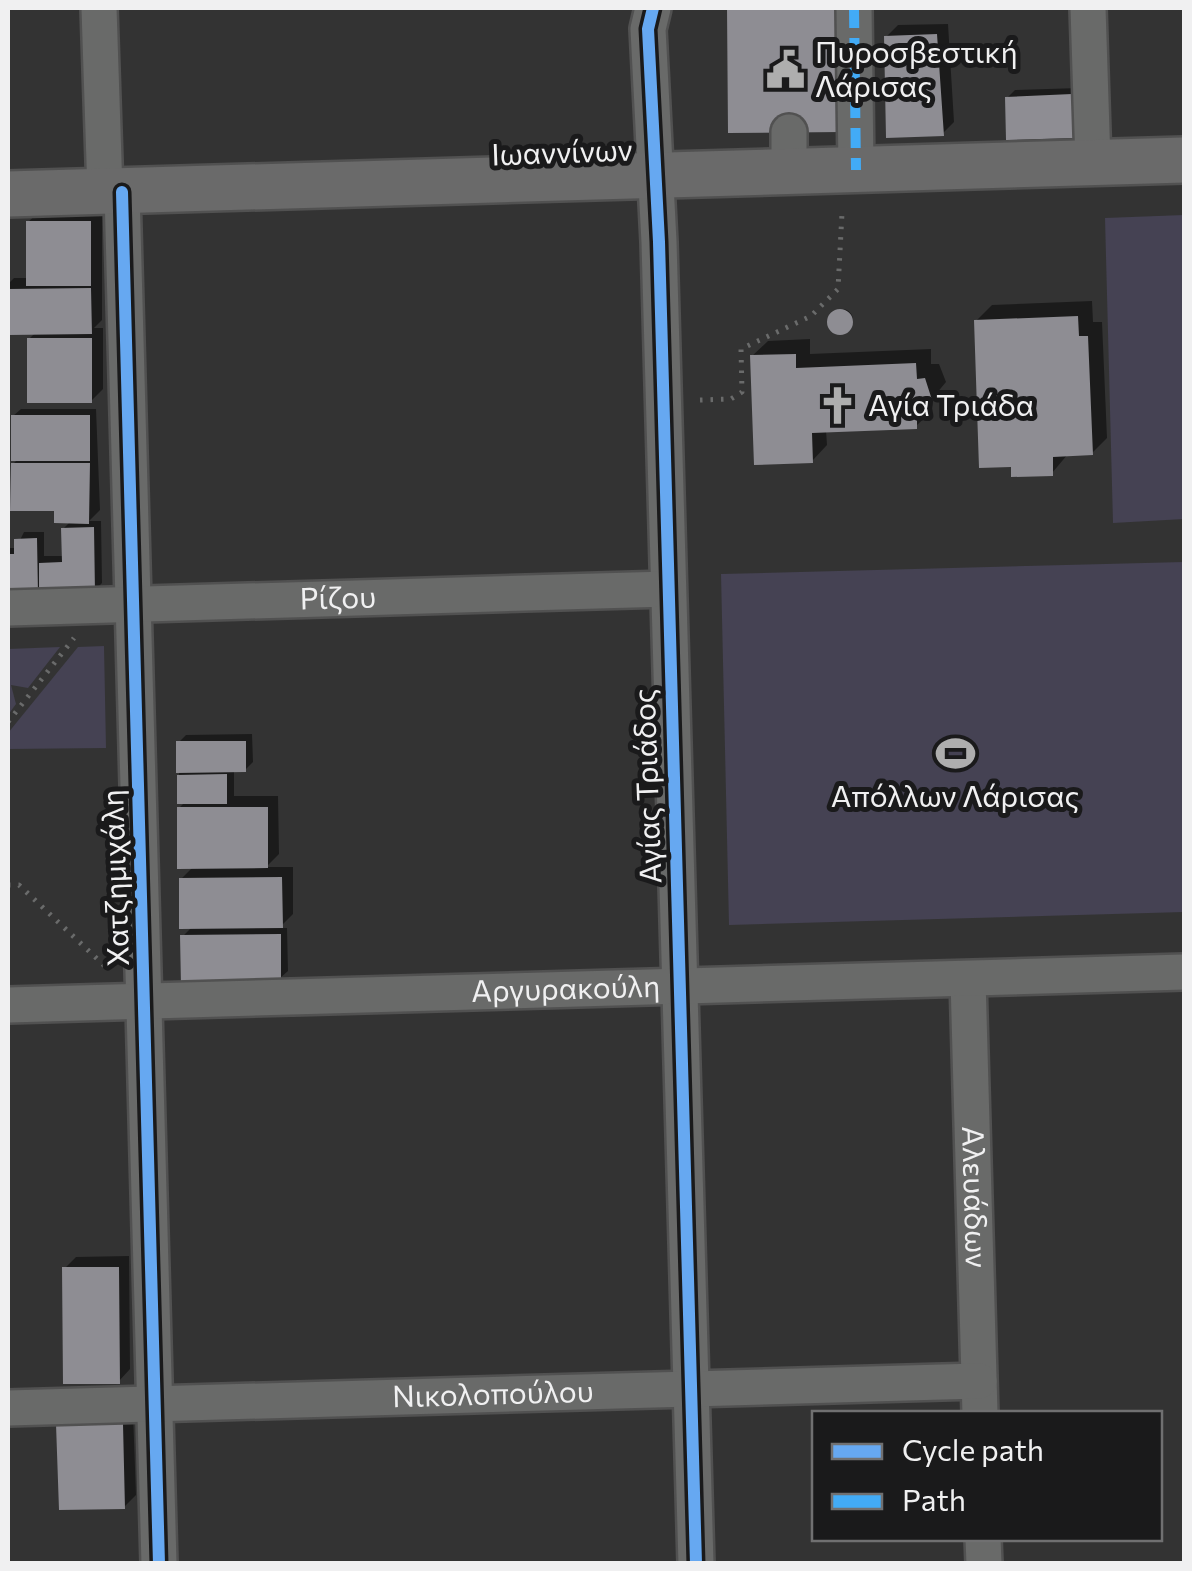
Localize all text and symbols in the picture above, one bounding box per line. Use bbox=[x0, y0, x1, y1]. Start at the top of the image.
place label: Πυροσβεστική Λάρισας bbox=[815, 32, 1018, 103]
public building icon: Πυροσβεστική Λάρισας bbox=[764, 49, 806, 91]
street label: Ιωαννίνων bbox=[491, 130, 633, 171]
church icon: Αγία Τριάδα bbox=[817, 385, 859, 427]
place label: Αγία Τριάδα bbox=[868, 385, 1034, 422]
street label: Ρίζου bbox=[299, 576, 376, 616]
street label: Αγίας Τριάδος bbox=[624, 688, 667, 884]
sports icon: Απόλλων Λάρισας bbox=[934, 732, 976, 774]
place label: Απόλλων Λάρισας bbox=[831, 776, 1079, 813]
street label: Χατζημιχάλη bbox=[92, 789, 135, 967]
street label: Αργυρακούλη bbox=[471, 966, 661, 1008]
street label: Αλευάδων bbox=[956, 1125, 997, 1268]
street label: Νικολοπούλου bbox=[392, 1371, 594, 1413]
legend bbox=[812, 1411, 1162, 1541]
text: Cycle path bbox=[902, 1430, 1044, 1467]
text: Path bbox=[902, 1480, 966, 1517]

